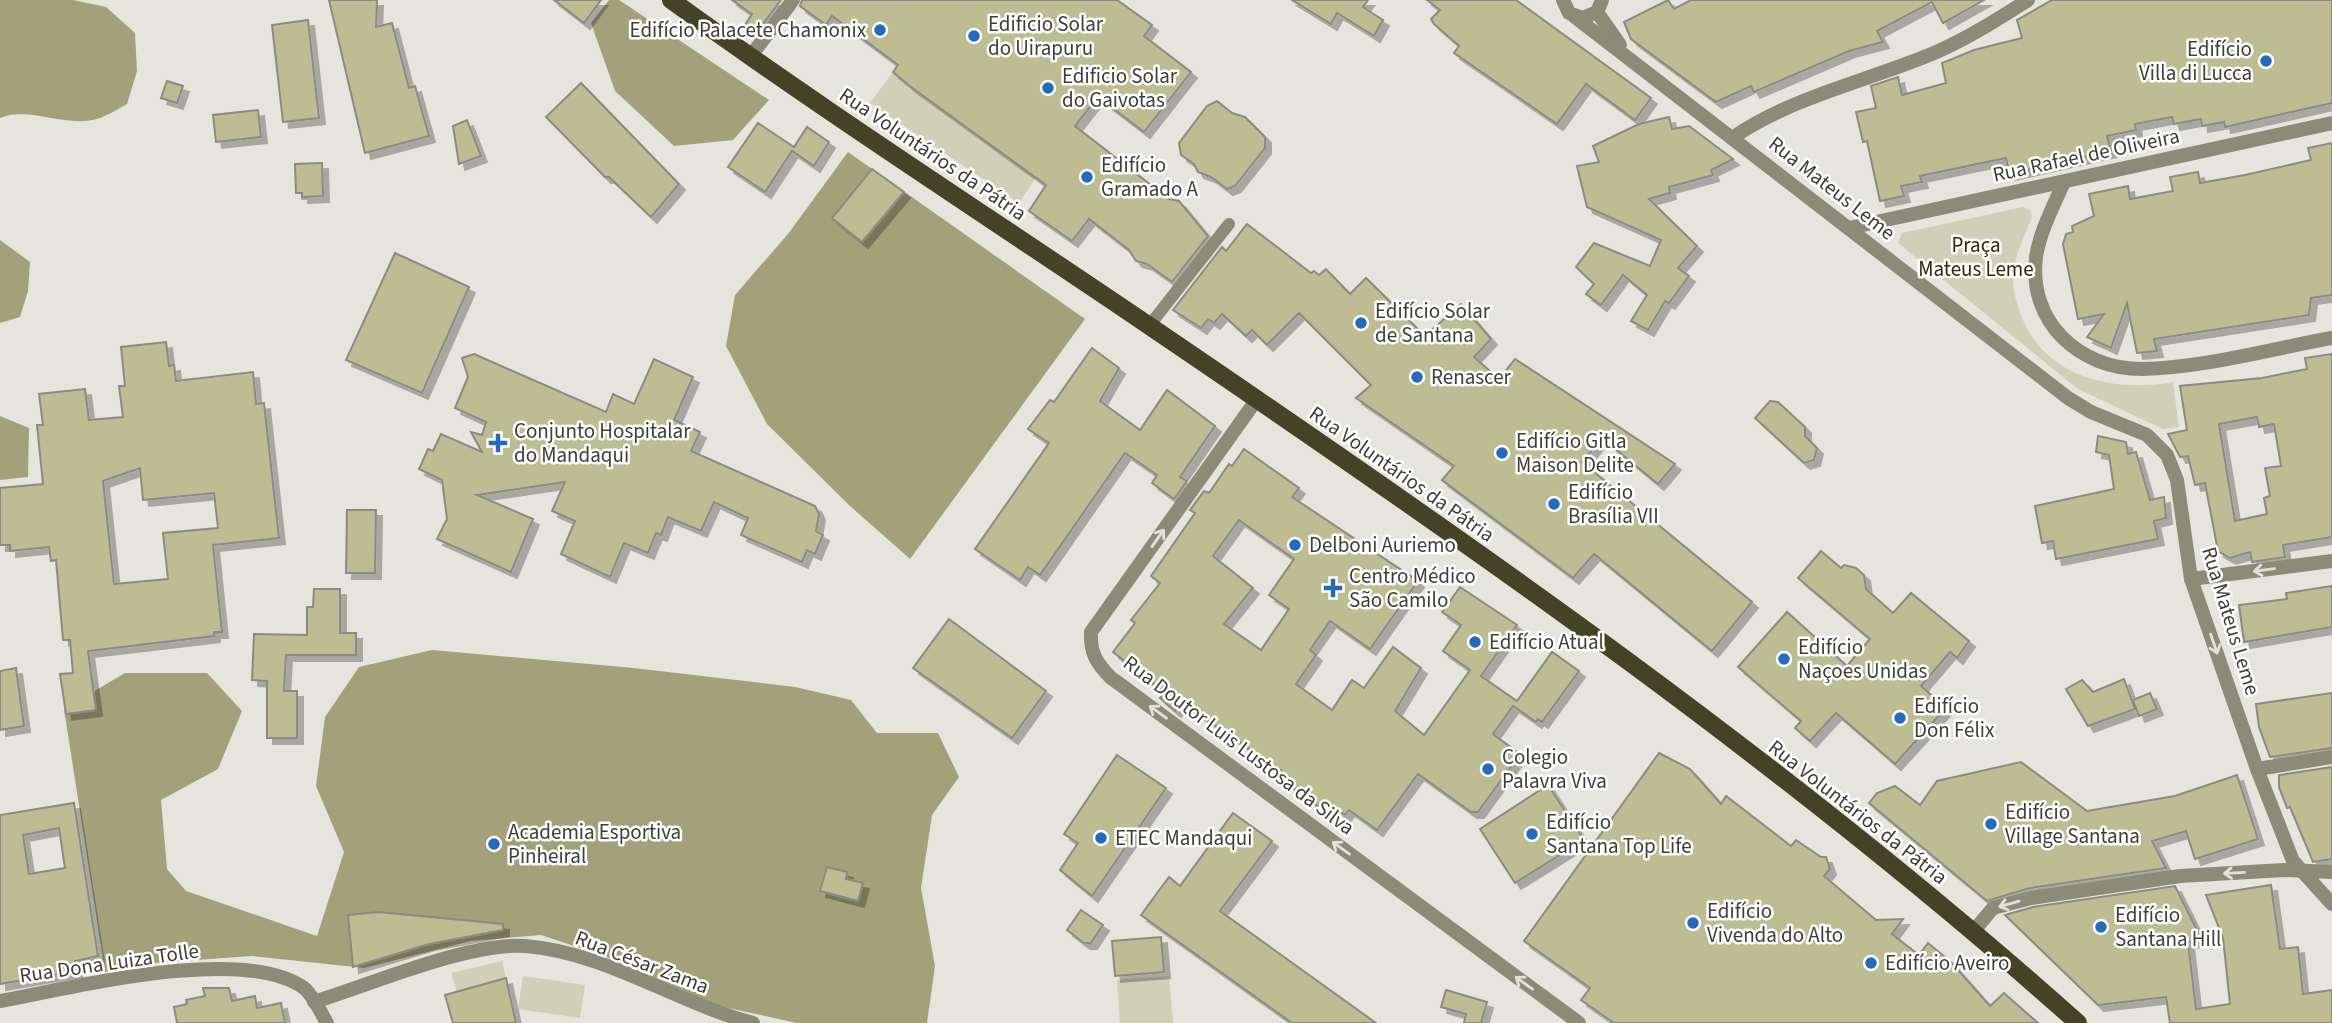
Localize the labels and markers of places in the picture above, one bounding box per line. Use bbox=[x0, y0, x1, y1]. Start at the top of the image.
place label: Edificio Solar do Uirapuru bbox=[988, 9, 1104, 63]
place label: Edifício Palacete Chamonix bbox=[630, 15, 867, 45]
marker: Edifício Palacete Chamonix bbox=[872, 22, 888, 38]
marker: Edificio Solar do Uirapuru bbox=[966, 28, 982, 44]
place label: Edifício Villa di Lucca bbox=[2139, 34, 2252, 88]
marker: Edifício Villa di Lucca bbox=[2258, 53, 2274, 69]
place label: Edificio Solar do Gaivotas bbox=[1062, 61, 1178, 115]
marker: Edificio Solar do Gaivotas bbox=[1040, 80, 1056, 96]
place label: Edifício Gramado A bbox=[1101, 150, 1199, 204]
marker: Edifício Gramado A bbox=[1079, 169, 1095, 185]
place label: Edifício Solar de Santana bbox=[1375, 296, 1491, 350]
marker: Edifício Solar de Santana bbox=[1353, 315, 1369, 331]
place label: Renascer bbox=[1431, 362, 1512, 392]
marker: Renascer bbox=[1409, 369, 1425, 385]
place label: Conjunto Hospitalar do Mandaqui bbox=[514, 416, 691, 470]
place label: Edifício Gitla Maison Delite bbox=[1516, 426, 1634, 480]
marker: Conjunto Hospitalar do Mandaqui bbox=[488, 433, 508, 453]
marker: Edifício Gitla Maison Delite bbox=[1494, 445, 1510, 461]
place label: Edifício Brasília VII bbox=[1568, 477, 1659, 531]
marker: Edifício Brasília VII bbox=[1546, 496, 1562, 512]
place label: Delboni Auriemo bbox=[1309, 530, 1456, 560]
marker: Delboni Auriemo bbox=[1287, 537, 1303, 553]
place label: Centro Médico São Camilo bbox=[1349, 561, 1476, 615]
marker: Centro Médico São Camilo bbox=[1323, 578, 1343, 598]
place label: Edifício Atual bbox=[1489, 627, 1604, 657]
place label: Edifício Naçoes Unidas bbox=[1798, 632, 1928, 686]
marker: Edifício Atual bbox=[1467, 634, 1483, 650]
marker: Edifício Naçoes Unidas bbox=[1776, 651, 1792, 667]
place label: Edifício Don Félix bbox=[1914, 691, 1995, 745]
marker: Edifício Don Félix bbox=[1892, 710, 1908, 726]
place label: Colegio Palavra Viva bbox=[1502, 742, 1607, 796]
marker: Colegio Palavra Viva bbox=[1480, 761, 1496, 777]
place label: Edifício Village Santana bbox=[2005, 797, 2140, 851]
place label: Edifício Santana Top Life bbox=[1546, 807, 1692, 861]
marker: Edifício Village Santana bbox=[1983, 816, 1999, 832]
place label: Academia Esportiva Pinheiral bbox=[508, 817, 681, 871]
place label: ETEC Mandaqui bbox=[1115, 823, 1252, 853]
marker: Edifício Santana Top Life bbox=[1524, 826, 1540, 842]
marker: ETEC Mandaqui bbox=[1093, 830, 1109, 846]
marker: Academia Esportiva Pinheiral bbox=[486, 836, 502, 852]
place label: Edifício Vivenda do Alto bbox=[1707, 896, 1843, 950]
place label: Edifício Santana Hill bbox=[2115, 900, 2221, 954]
marker: Edifício Vivenda do Alto bbox=[1685, 915, 1701, 931]
marker: Edifício Santana Hill bbox=[2093, 919, 2109, 935]
place label: Edifício Aveiro bbox=[1885, 948, 2009, 978]
marker: Edifício Aveiro bbox=[1863, 955, 1879, 971]

